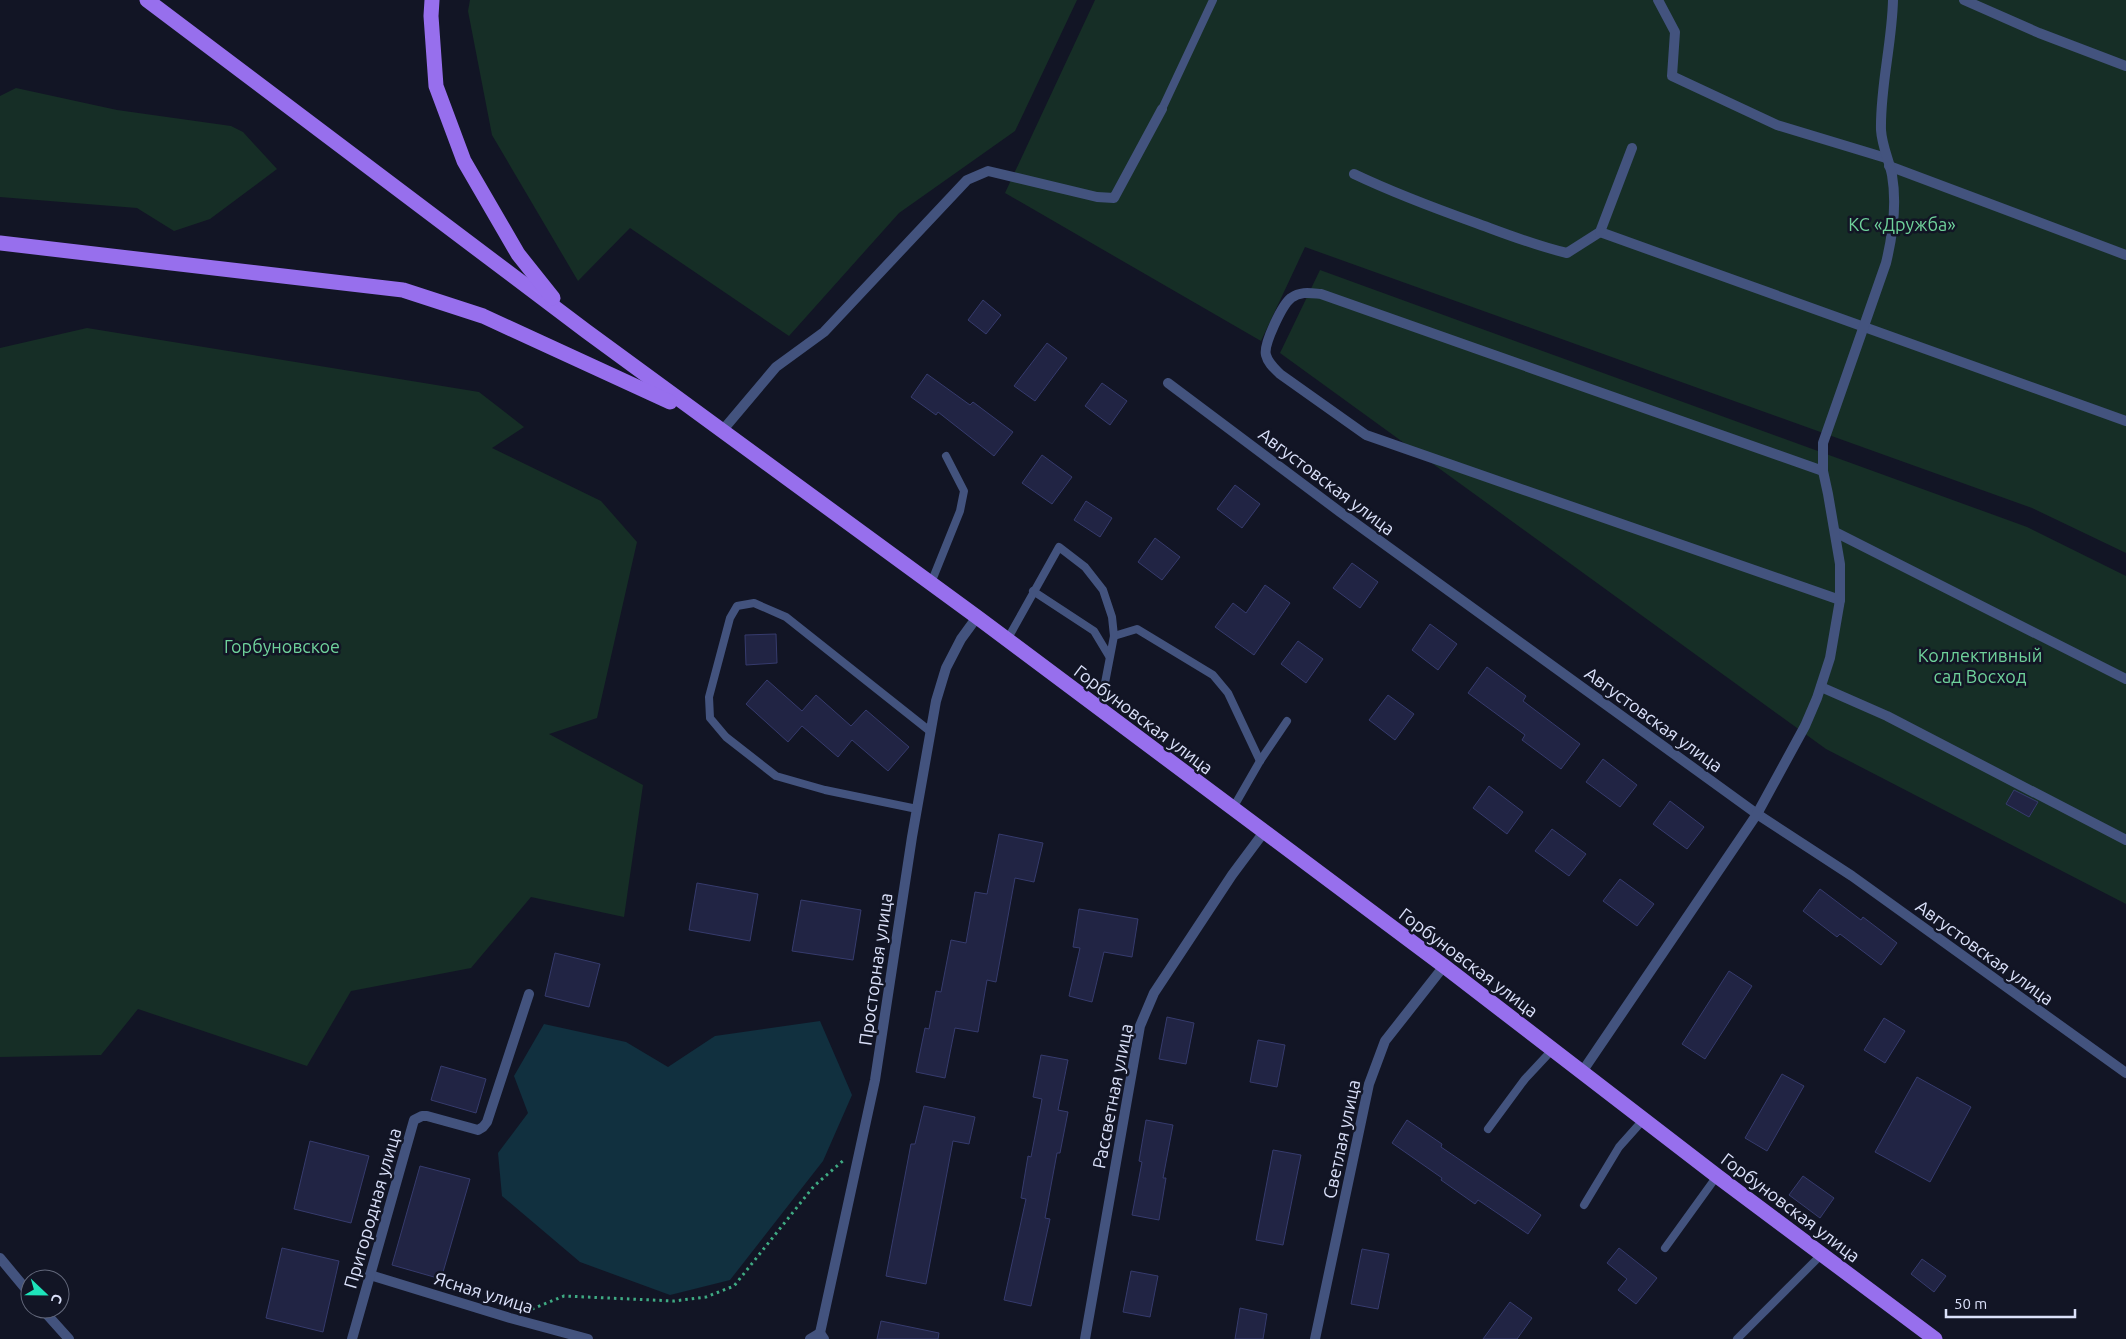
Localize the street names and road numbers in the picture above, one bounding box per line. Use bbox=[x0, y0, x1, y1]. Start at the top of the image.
street label: Августовская улица bbox=[1255, 423, 1399, 539]
street label: Горбуновская улица bbox=[1071, 660, 1217, 778]
street label: Августовская улица bbox=[1581, 662, 1727, 776]
street label: Просторная улица bbox=[854, 891, 896, 1047]
street label: Августовская улица bbox=[1912, 895, 2058, 1009]
street label: Горбуновская улица bbox=[1396, 903, 1542, 1021]
street label: Рассветная улица bbox=[1088, 1022, 1136, 1170]
street label: Светлая улица bbox=[1319, 1078, 1363, 1200]
street label: Пригородная улица bbox=[340, 1126, 404, 1290]
street label: Горбуновская улица bbox=[1718, 1148, 1864, 1266]
street label: Ясная улица bbox=[432, 1267, 536, 1317]

